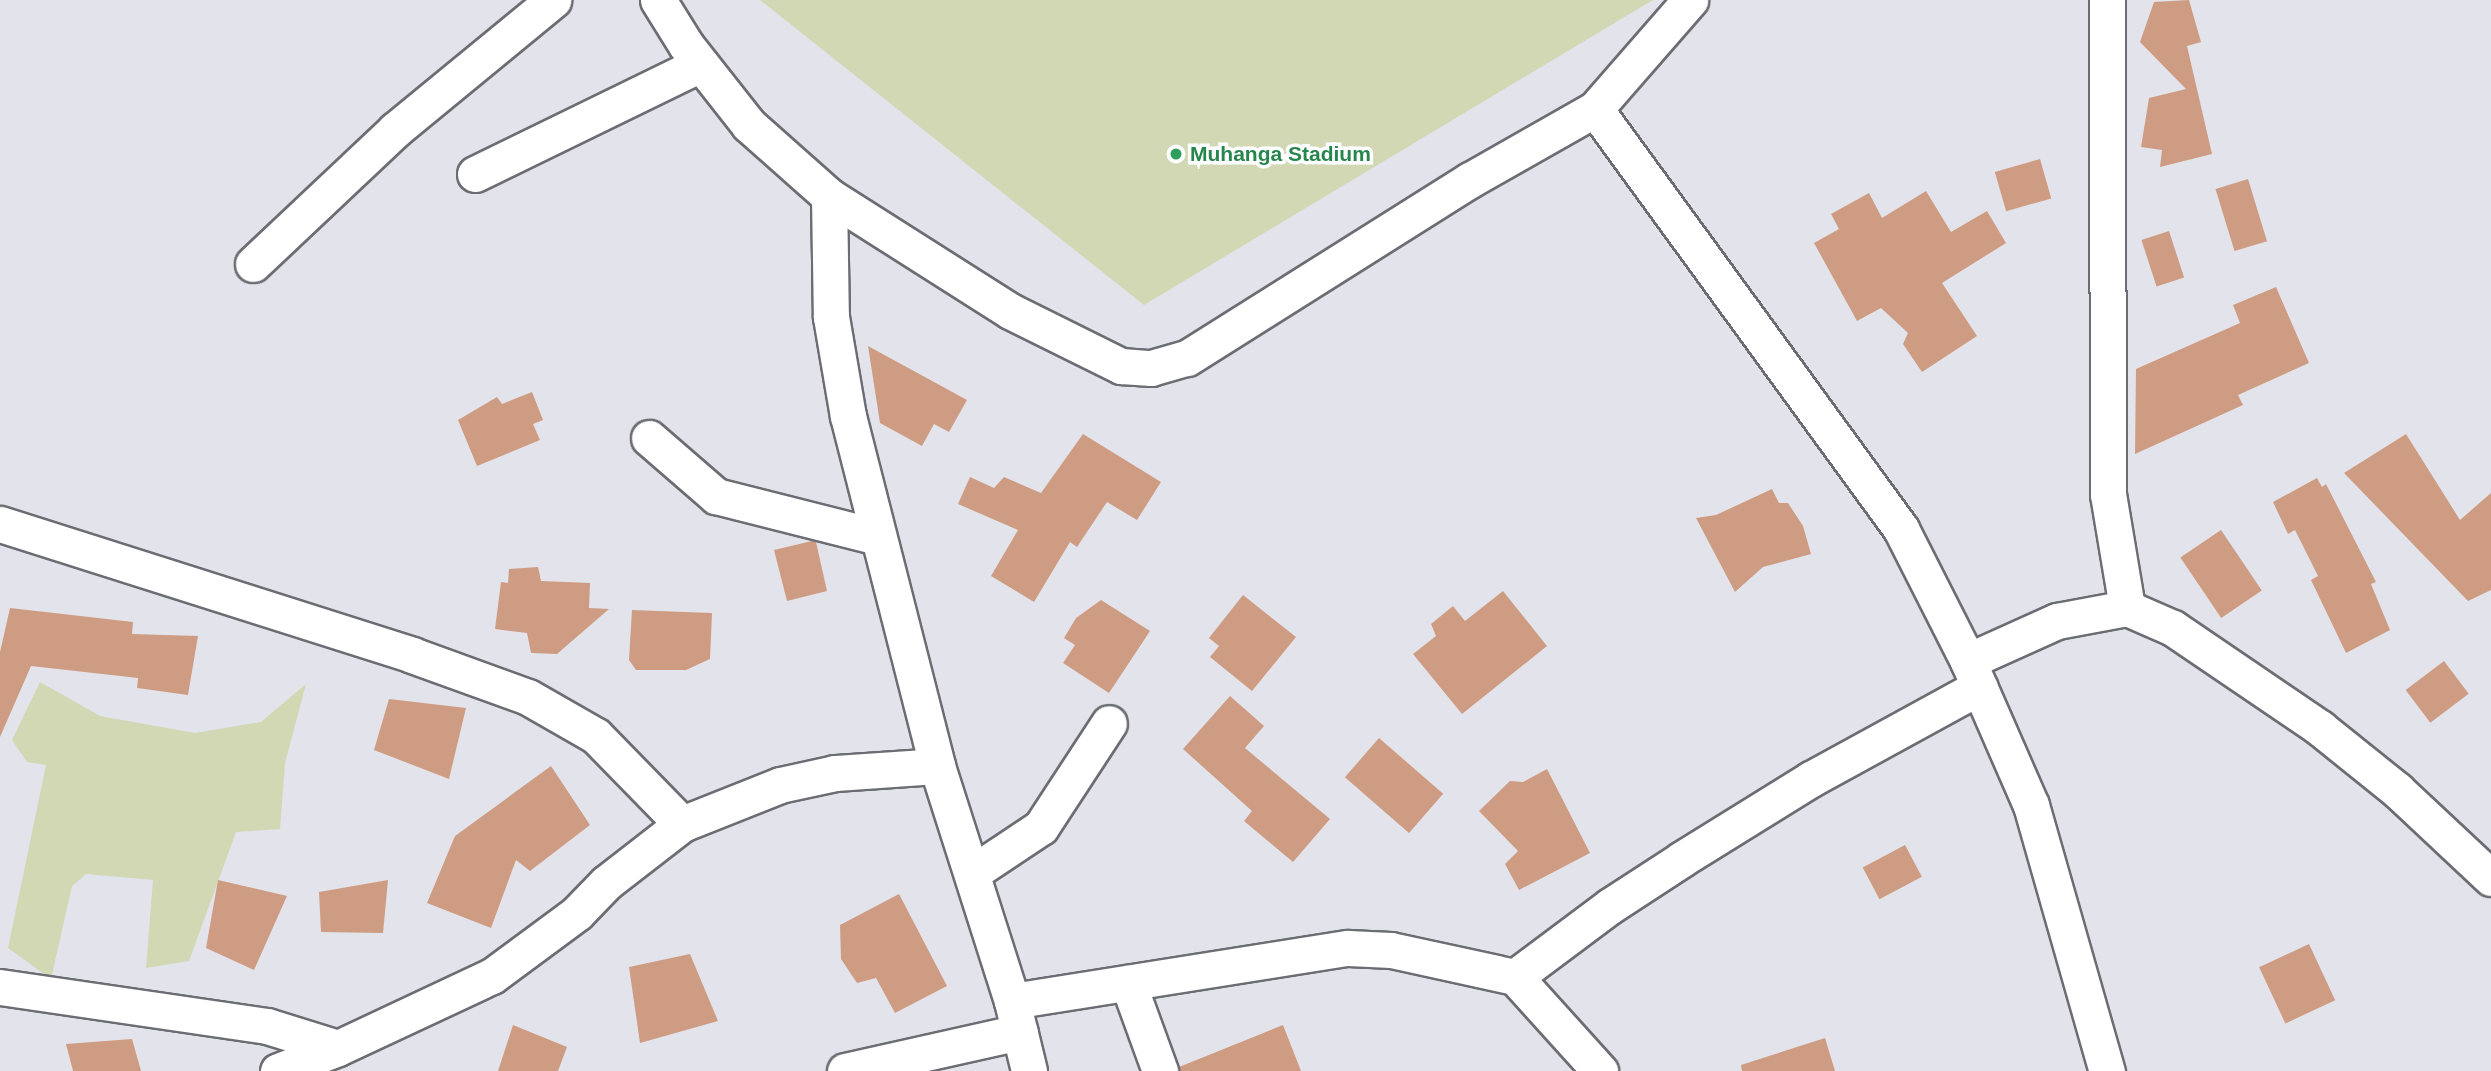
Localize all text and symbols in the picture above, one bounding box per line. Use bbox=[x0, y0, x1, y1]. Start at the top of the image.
place label: Muhanga Stadium bbox=[1190, 141, 1371, 167]
marker: Muhanga Stadium bbox=[1168, 146, 1184, 162]

